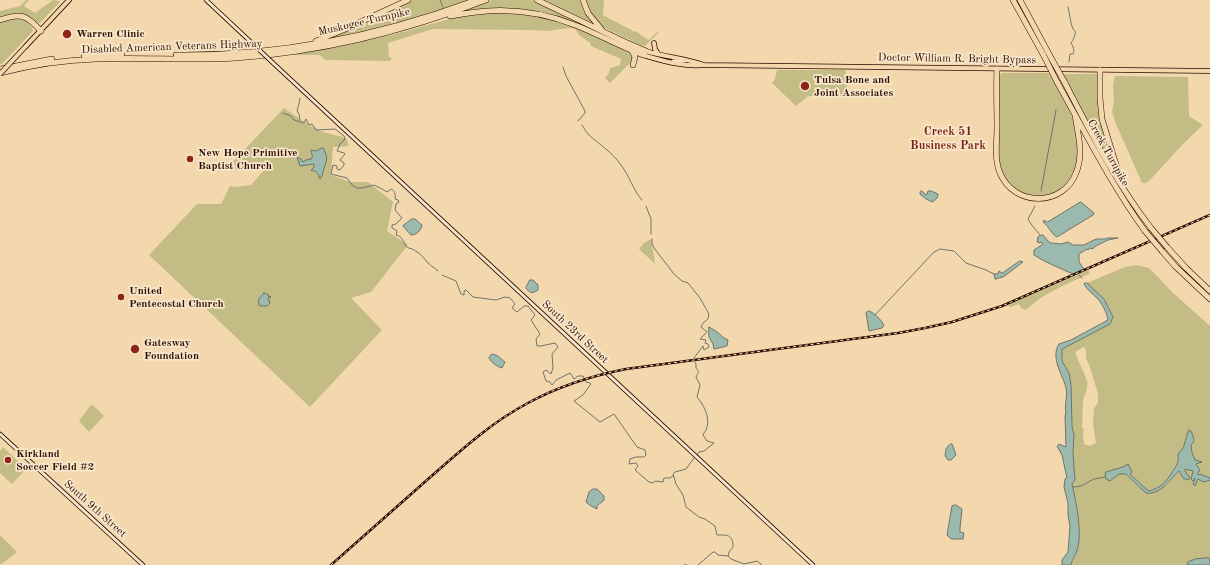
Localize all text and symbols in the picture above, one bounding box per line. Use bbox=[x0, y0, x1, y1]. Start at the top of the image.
street label: Muskogee Turnpike bbox=[317, 5, 411, 39]
place label: Warren Clinic bbox=[76, 27, 145, 41]
marker: Warren Clinic bbox=[61, 28, 73, 40]
street label: Disabled American Veterans Highway bbox=[81, 37, 263, 57]
street label: Doctor William R. Bright Bypass bbox=[878, 51, 1036, 67]
place label: Tulsa Bone and Joint Associates bbox=[814, 73, 893, 99]
marker: Tulsa Bone and Joint Associates bbox=[799, 80, 811, 92]
street label: Creek Turnpike bbox=[1084, 117, 1132, 189]
district label: Creek 51 Business Park bbox=[910, 125, 986, 153]
place label: New Hope Primitive Baptist Church bbox=[198, 146, 298, 172]
marker: New Hope Primitive Baptist Church bbox=[185, 154, 195, 164]
place label: United Pentecostal Church bbox=[129, 284, 224, 310]
marker: United Pentecostal Church bbox=[116, 292, 126, 302]
street label: South 23rd Street bbox=[539, 298, 611, 366]
place label: Gatesway Foundation bbox=[144, 336, 199, 362]
marker: Gatesway Foundation bbox=[129, 343, 141, 355]
place label: Kirkland Soccer Field #2 bbox=[16, 447, 94, 473]
marker: Kirkland Soccer Field #2 bbox=[3, 455, 13, 465]
street label: South 9th Street bbox=[61, 477, 129, 541]

